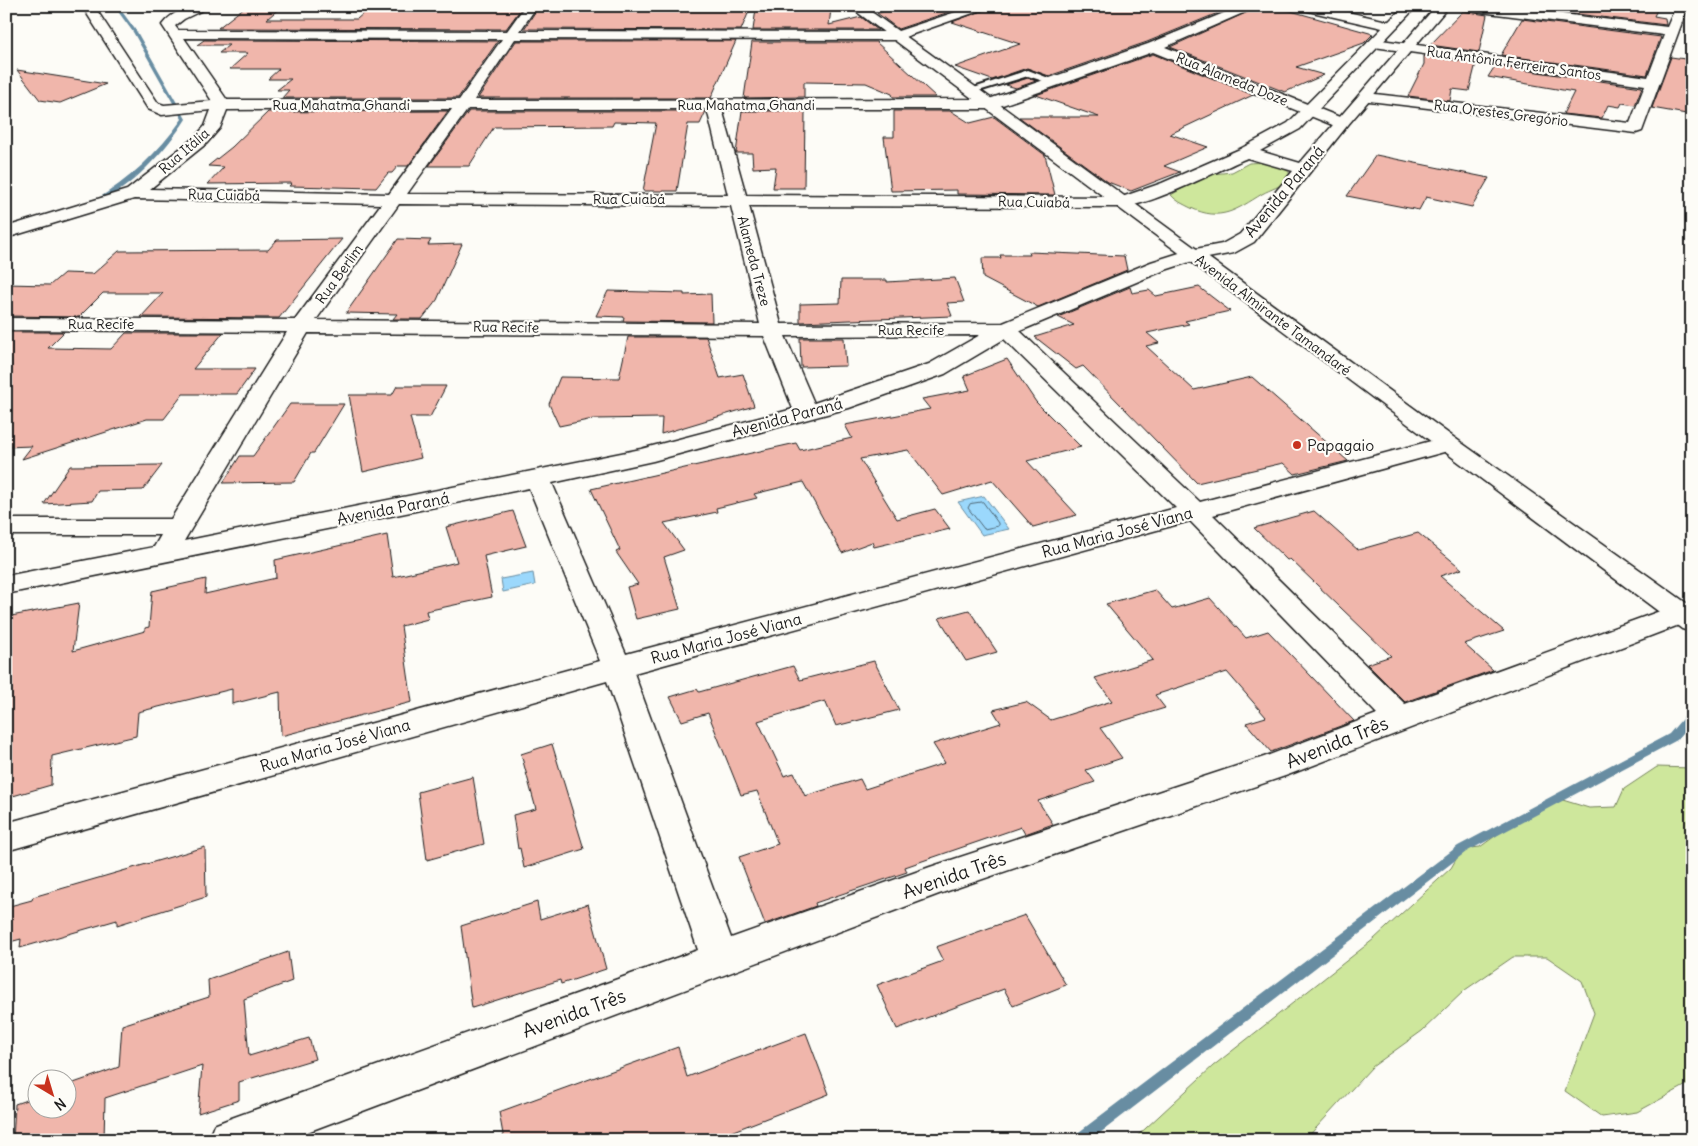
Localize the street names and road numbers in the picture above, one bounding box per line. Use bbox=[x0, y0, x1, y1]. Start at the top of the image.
street label: Rua Antônia Ferreira Santos bbox=[1425, 42, 1603, 84]
street label: Rua Alameda Doze bbox=[1173, 48, 1291, 110]
street label: Rua Mahatma Ghandi bbox=[272, 96, 410, 114]
street label: Rua Mahatma Ghandi bbox=[677, 96, 815, 114]
street label: Rua Orestes Gregório bbox=[1433, 96, 1569, 130]
street label: Rua Itália bbox=[155, 124, 213, 178]
street label: Avenida Paraná bbox=[1240, 141, 1328, 241]
street label: Rua Cuiabá bbox=[188, 185, 260, 205]
street label: Rua Cuiabá bbox=[593, 190, 665, 208]
street label: Rua Cuiabá bbox=[998, 192, 1070, 212]
street label: Alameda Treze bbox=[733, 214, 775, 308]
street label: Rua Berlim bbox=[311, 241, 367, 307]
street label: Avenida Almirante Tamandaré bbox=[1192, 251, 1354, 379]
street label: Rua Recife bbox=[68, 315, 134, 333]
street label: Rua Recife bbox=[473, 317, 539, 337]
street label: Rua Recife bbox=[878, 321, 944, 339]
street label: Avenida Paraná bbox=[729, 393, 845, 441]
street label: Avenida Paraná bbox=[335, 487, 451, 529]
street label: Rua Maria José Viana bbox=[1039, 502, 1195, 562]
street label: Rua Maria José Viana bbox=[648, 608, 804, 668]
street label: Avenida Três bbox=[1282, 711, 1392, 773]
street label: Rua Maria José Viana bbox=[258, 714, 412, 776]
street label: Avenida Três bbox=[899, 846, 1009, 904]
street label: Avenida Três bbox=[519, 983, 629, 1043]

